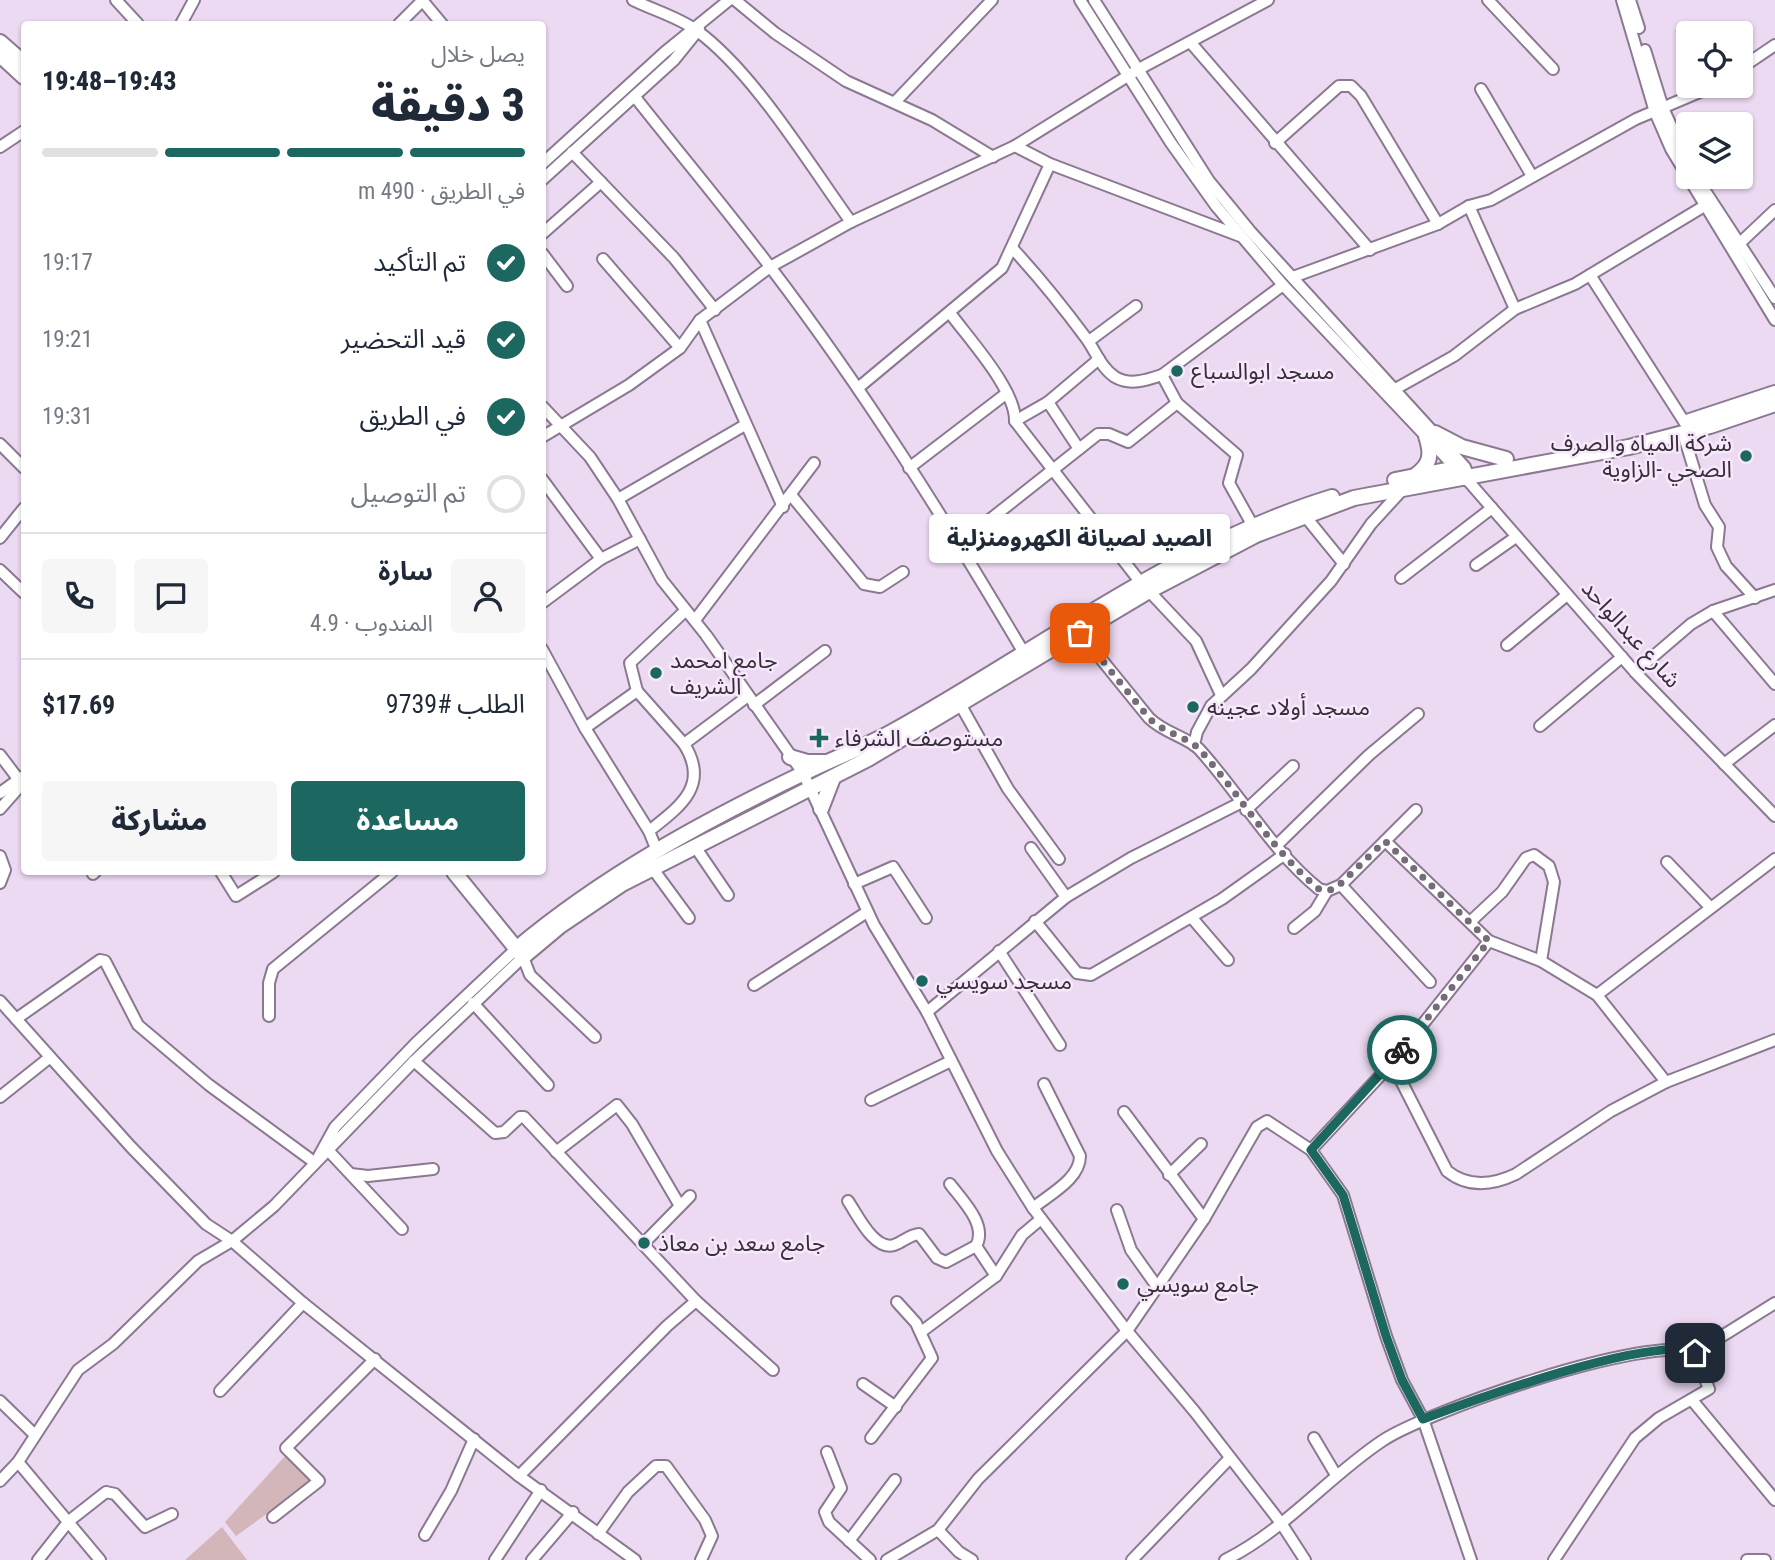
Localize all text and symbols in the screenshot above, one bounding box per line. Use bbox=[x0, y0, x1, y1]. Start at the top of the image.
map controls bbox=[1676, 21, 1753, 189]
button: locate bbox=[1676, 21, 1753, 98]
text: يصل خلال bbox=[431, 41, 525, 68]
text: 19:43–19:48 bbox=[42, 66, 176, 96]
text: 3 دقيقة bbox=[371, 78, 525, 132]
button: layers bbox=[1676, 112, 1753, 189]
text: في الطريق · 490 m bbox=[358, 178, 525, 205]
icon: check bbox=[487, 244, 525, 282]
text: تم التأكيد bbox=[373, 247, 466, 277]
text: 19:17 bbox=[42, 249, 93, 276]
icon: check bbox=[487, 321, 525, 359]
text: قيد التحضير bbox=[341, 324, 466, 354]
text: 19:21 bbox=[42, 326, 93, 353]
place label: مسجد ابوالسباع bbox=[1191, 358, 1335, 388]
marker: مسجد ابوالسباع bbox=[1169, 363, 1185, 379]
icon: check bbox=[487, 398, 525, 436]
text: في الطريق bbox=[360, 401, 466, 431]
text: 19:31 bbox=[42, 403, 93, 430]
place label: شركة المياه والصرف الصحي -الزاوية bbox=[1551, 430, 1732, 486]
marker: شركة المياه والصرف الصحي -الزاوية bbox=[1738, 448, 1754, 464]
text: تم التوصيل bbox=[351, 478, 466, 508]
callout: الصيد لصيانة الكهرومنزلية bbox=[930, 514, 1230, 563]
text: الصيد لصيانة الكهرومنزلية bbox=[947, 525, 1212, 552]
text: سارة bbox=[378, 556, 433, 586]
button: phone bbox=[42, 559, 116, 633]
button: chat bbox=[134, 559, 208, 633]
button: person bbox=[451, 559, 525, 633]
street label: شارع عبدالواحد bbox=[1573, 575, 1686, 695]
pin bbox=[1050, 603, 1110, 663]
text: المندوب · 4.9 bbox=[310, 610, 433, 637]
icon: bag bbox=[1061, 614, 1099, 652]
place label: جامع امحمد الشريف bbox=[670, 647, 778, 700]
marker: جامع امحمد الشريف bbox=[648, 665, 664, 681]
text: الطلب #9739 bbox=[386, 689, 525, 719]
text: $17.69 bbox=[42, 690, 115, 720]
place label: مسجد أولاد عجينه bbox=[1207, 693, 1370, 721]
marker: مسجد أولاد عجينه bbox=[1185, 699, 1201, 715]
place label: مستوصف الشرفاء bbox=[835, 725, 1003, 752]
marker: مستوصف الشرفاء bbox=[809, 728, 829, 748]
button: مشاركة bbox=[42, 781, 277, 861]
button: مساعدة bbox=[291, 781, 525, 861]
place label: مسجد سويسي bbox=[936, 968, 1072, 998]
marker: مسجد سويسي bbox=[914, 973, 930, 989]
courier bbox=[1367, 1015, 1437, 1085]
icon: bike bbox=[1383, 1031, 1421, 1069]
place label: جامع سعد بن معاذ bbox=[658, 1230, 825, 1260]
marker: جامع سعد بن معاذ bbox=[636, 1235, 652, 1251]
place label: جامع سويسي bbox=[1137, 1271, 1259, 1301]
marker: جامع سويسي bbox=[1115, 1276, 1131, 1292]
pin bbox=[1665, 1323, 1725, 1383]
icon: home bbox=[1676, 1334, 1714, 1372]

